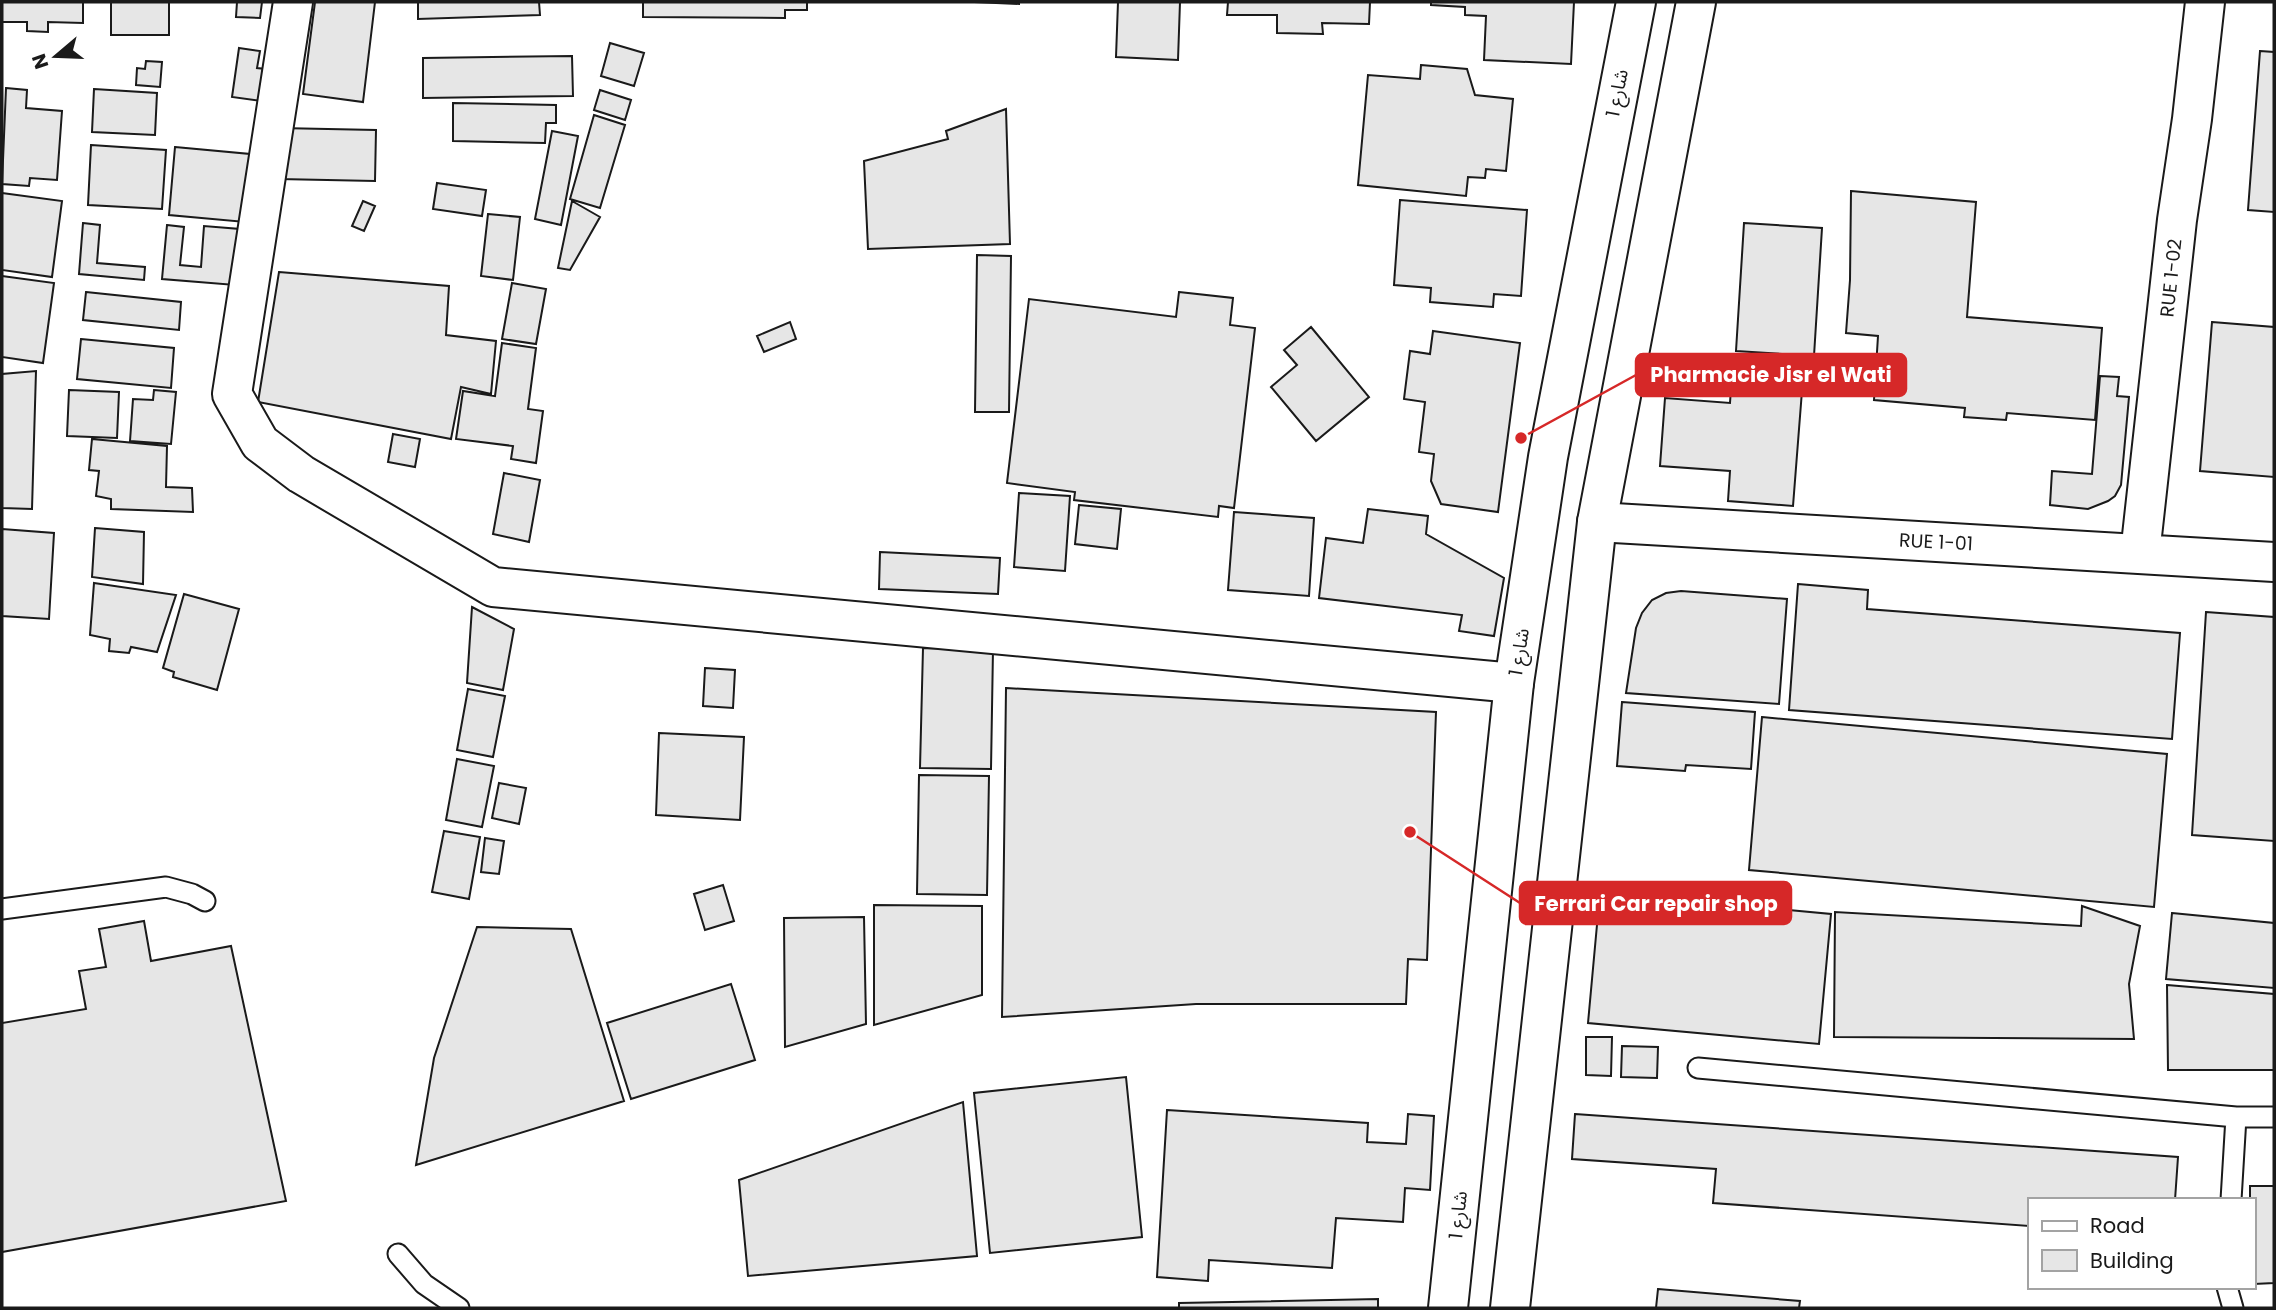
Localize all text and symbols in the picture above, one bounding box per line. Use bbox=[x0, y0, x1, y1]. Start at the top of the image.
north arrow bbox=[21, 21, 91, 91]
text: N bbox=[25, 50, 55, 73]
street label: شارع 1 bbox=[1599, 67, 1635, 119]
street label: RUE 1-02 bbox=[2153, 237, 2189, 319]
callout: Pharmacie Jisr el Wati bbox=[1636, 354, 1906, 396]
text: Pharmacie Jisr el Wati bbox=[1650, 360, 1892, 389]
street label: RUE 1-01 bbox=[1898, 527, 1974, 557]
street label: شارع 1 bbox=[1502, 626, 1536, 678]
callout: Ferrari Car repair shop bbox=[1520, 882, 1791, 924]
text: Ferrari Car repair shop bbox=[1534, 889, 1778, 918]
street label: شارع 1 bbox=[1442, 1190, 1474, 1240]
legend bbox=[2028, 1198, 2255, 1289]
text: Road bbox=[2090, 1211, 2145, 1240]
text: Building bbox=[2090, 1246, 2174, 1275]

